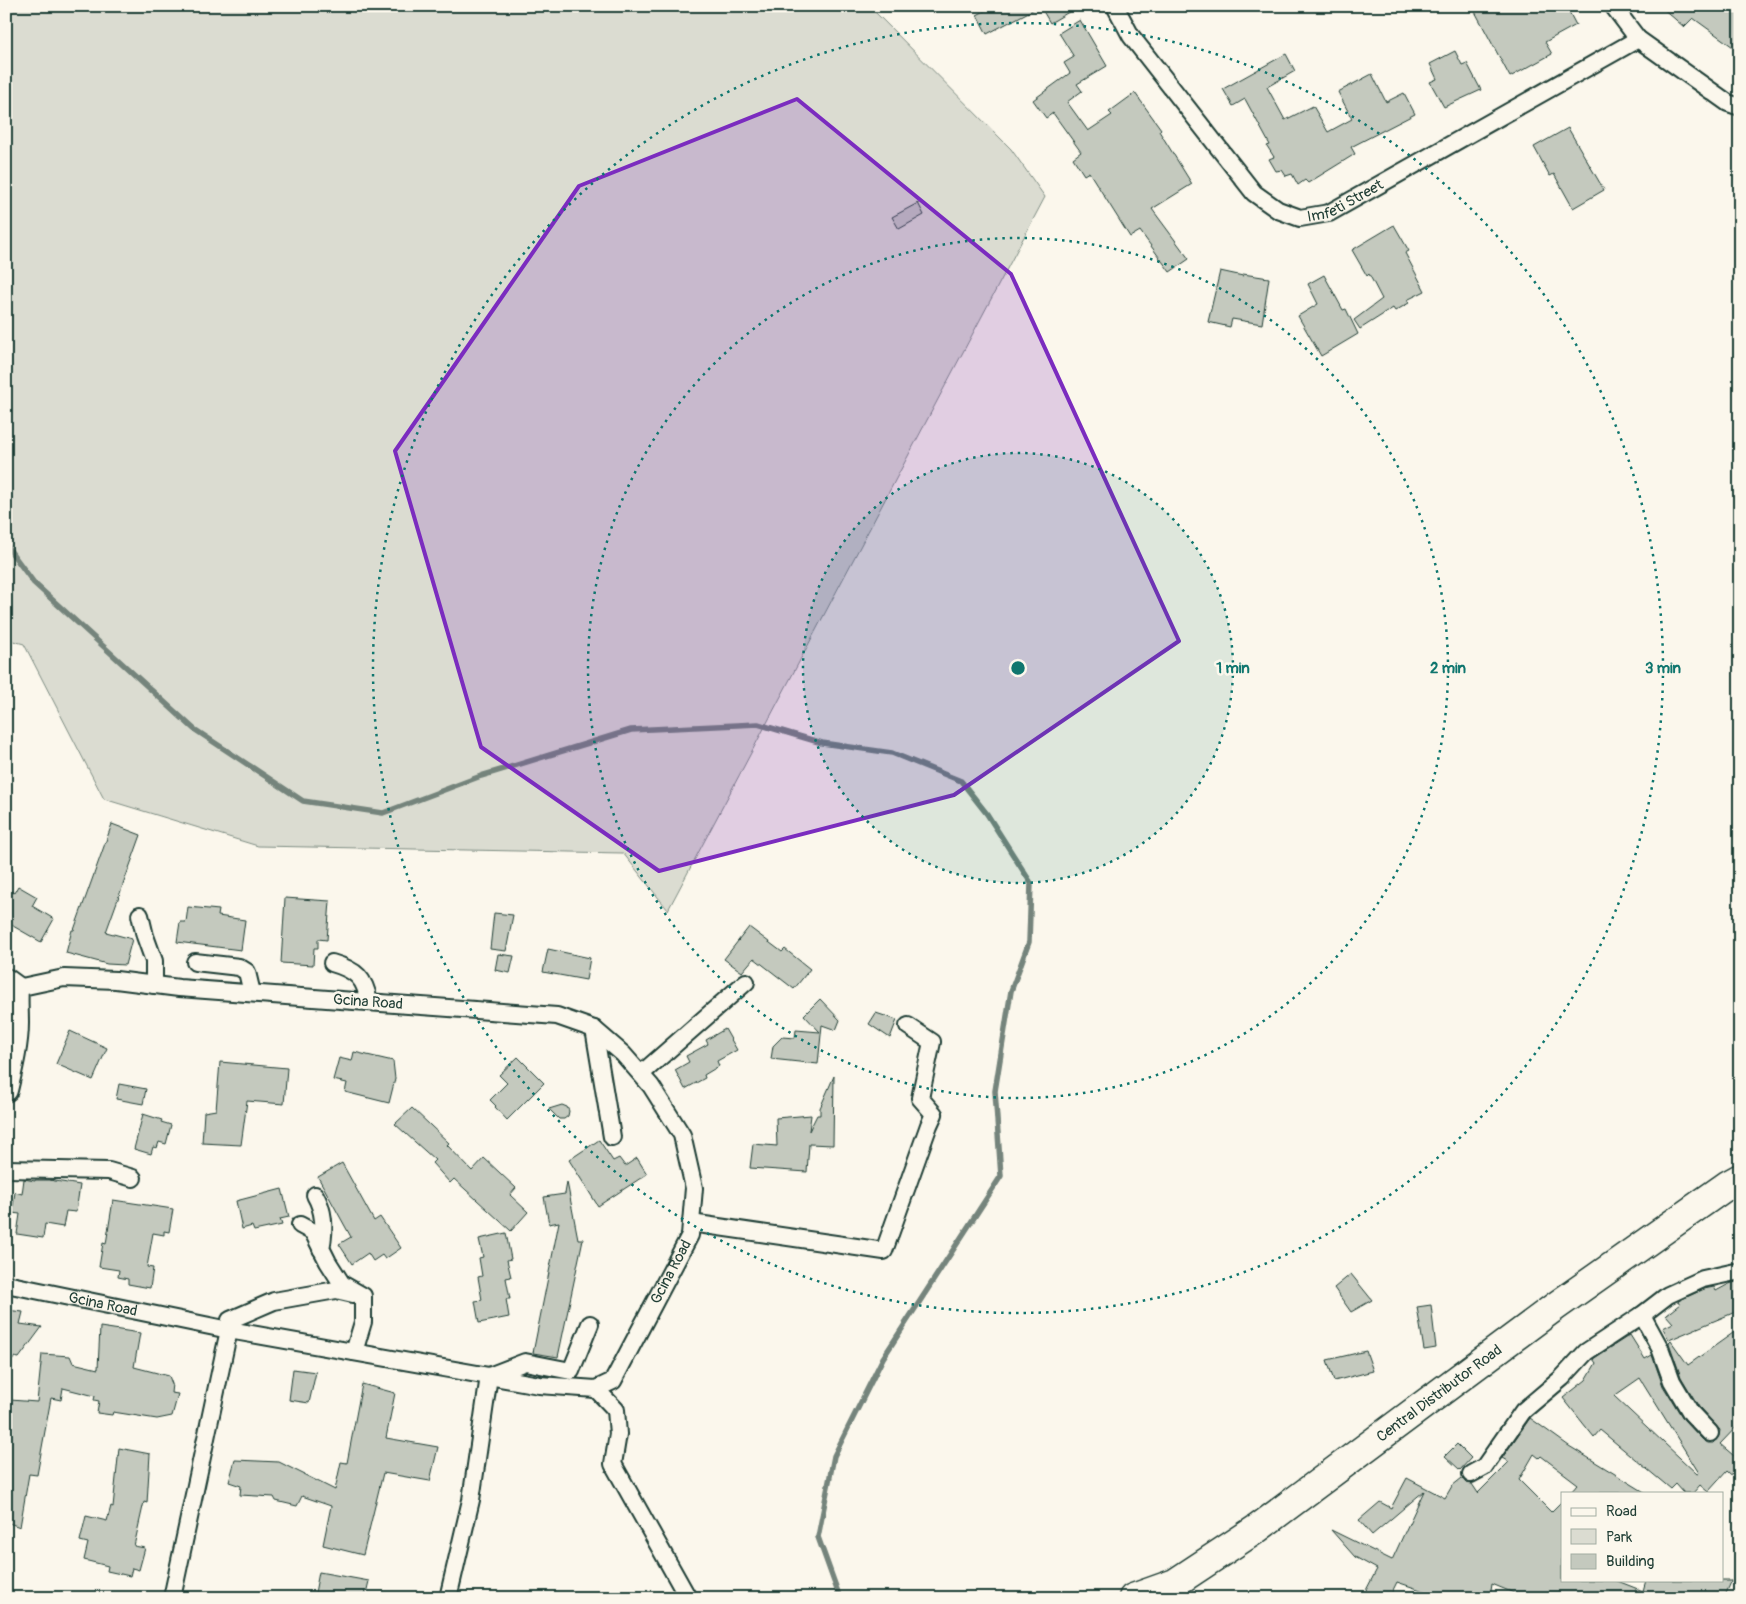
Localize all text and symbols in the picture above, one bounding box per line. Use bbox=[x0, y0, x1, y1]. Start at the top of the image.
street label: Imfeti Street bbox=[1306, 174, 1387, 226]
centre of rings bbox=[1009, 659, 1027, 677]
text: 1 min bbox=[1216, 659, 1250, 678]
text: 2 min bbox=[1430, 659, 1466, 678]
text: 3 min bbox=[1645, 659, 1681, 678]
street label: Gcina Road bbox=[332, 990, 404, 1014]
street label: Gcina Road bbox=[646, 1236, 695, 1307]
street label: Gcina Road bbox=[67, 1288, 139, 1320]
street label: Central Distributor Road bbox=[1373, 1340, 1506, 1446]
legend bbox=[1561, 1492, 1724, 1582]
text: Road bbox=[1606, 1502, 1637, 1521]
text: Park bbox=[1606, 1528, 1633, 1547]
text: Building bbox=[1606, 1552, 1654, 1571]

